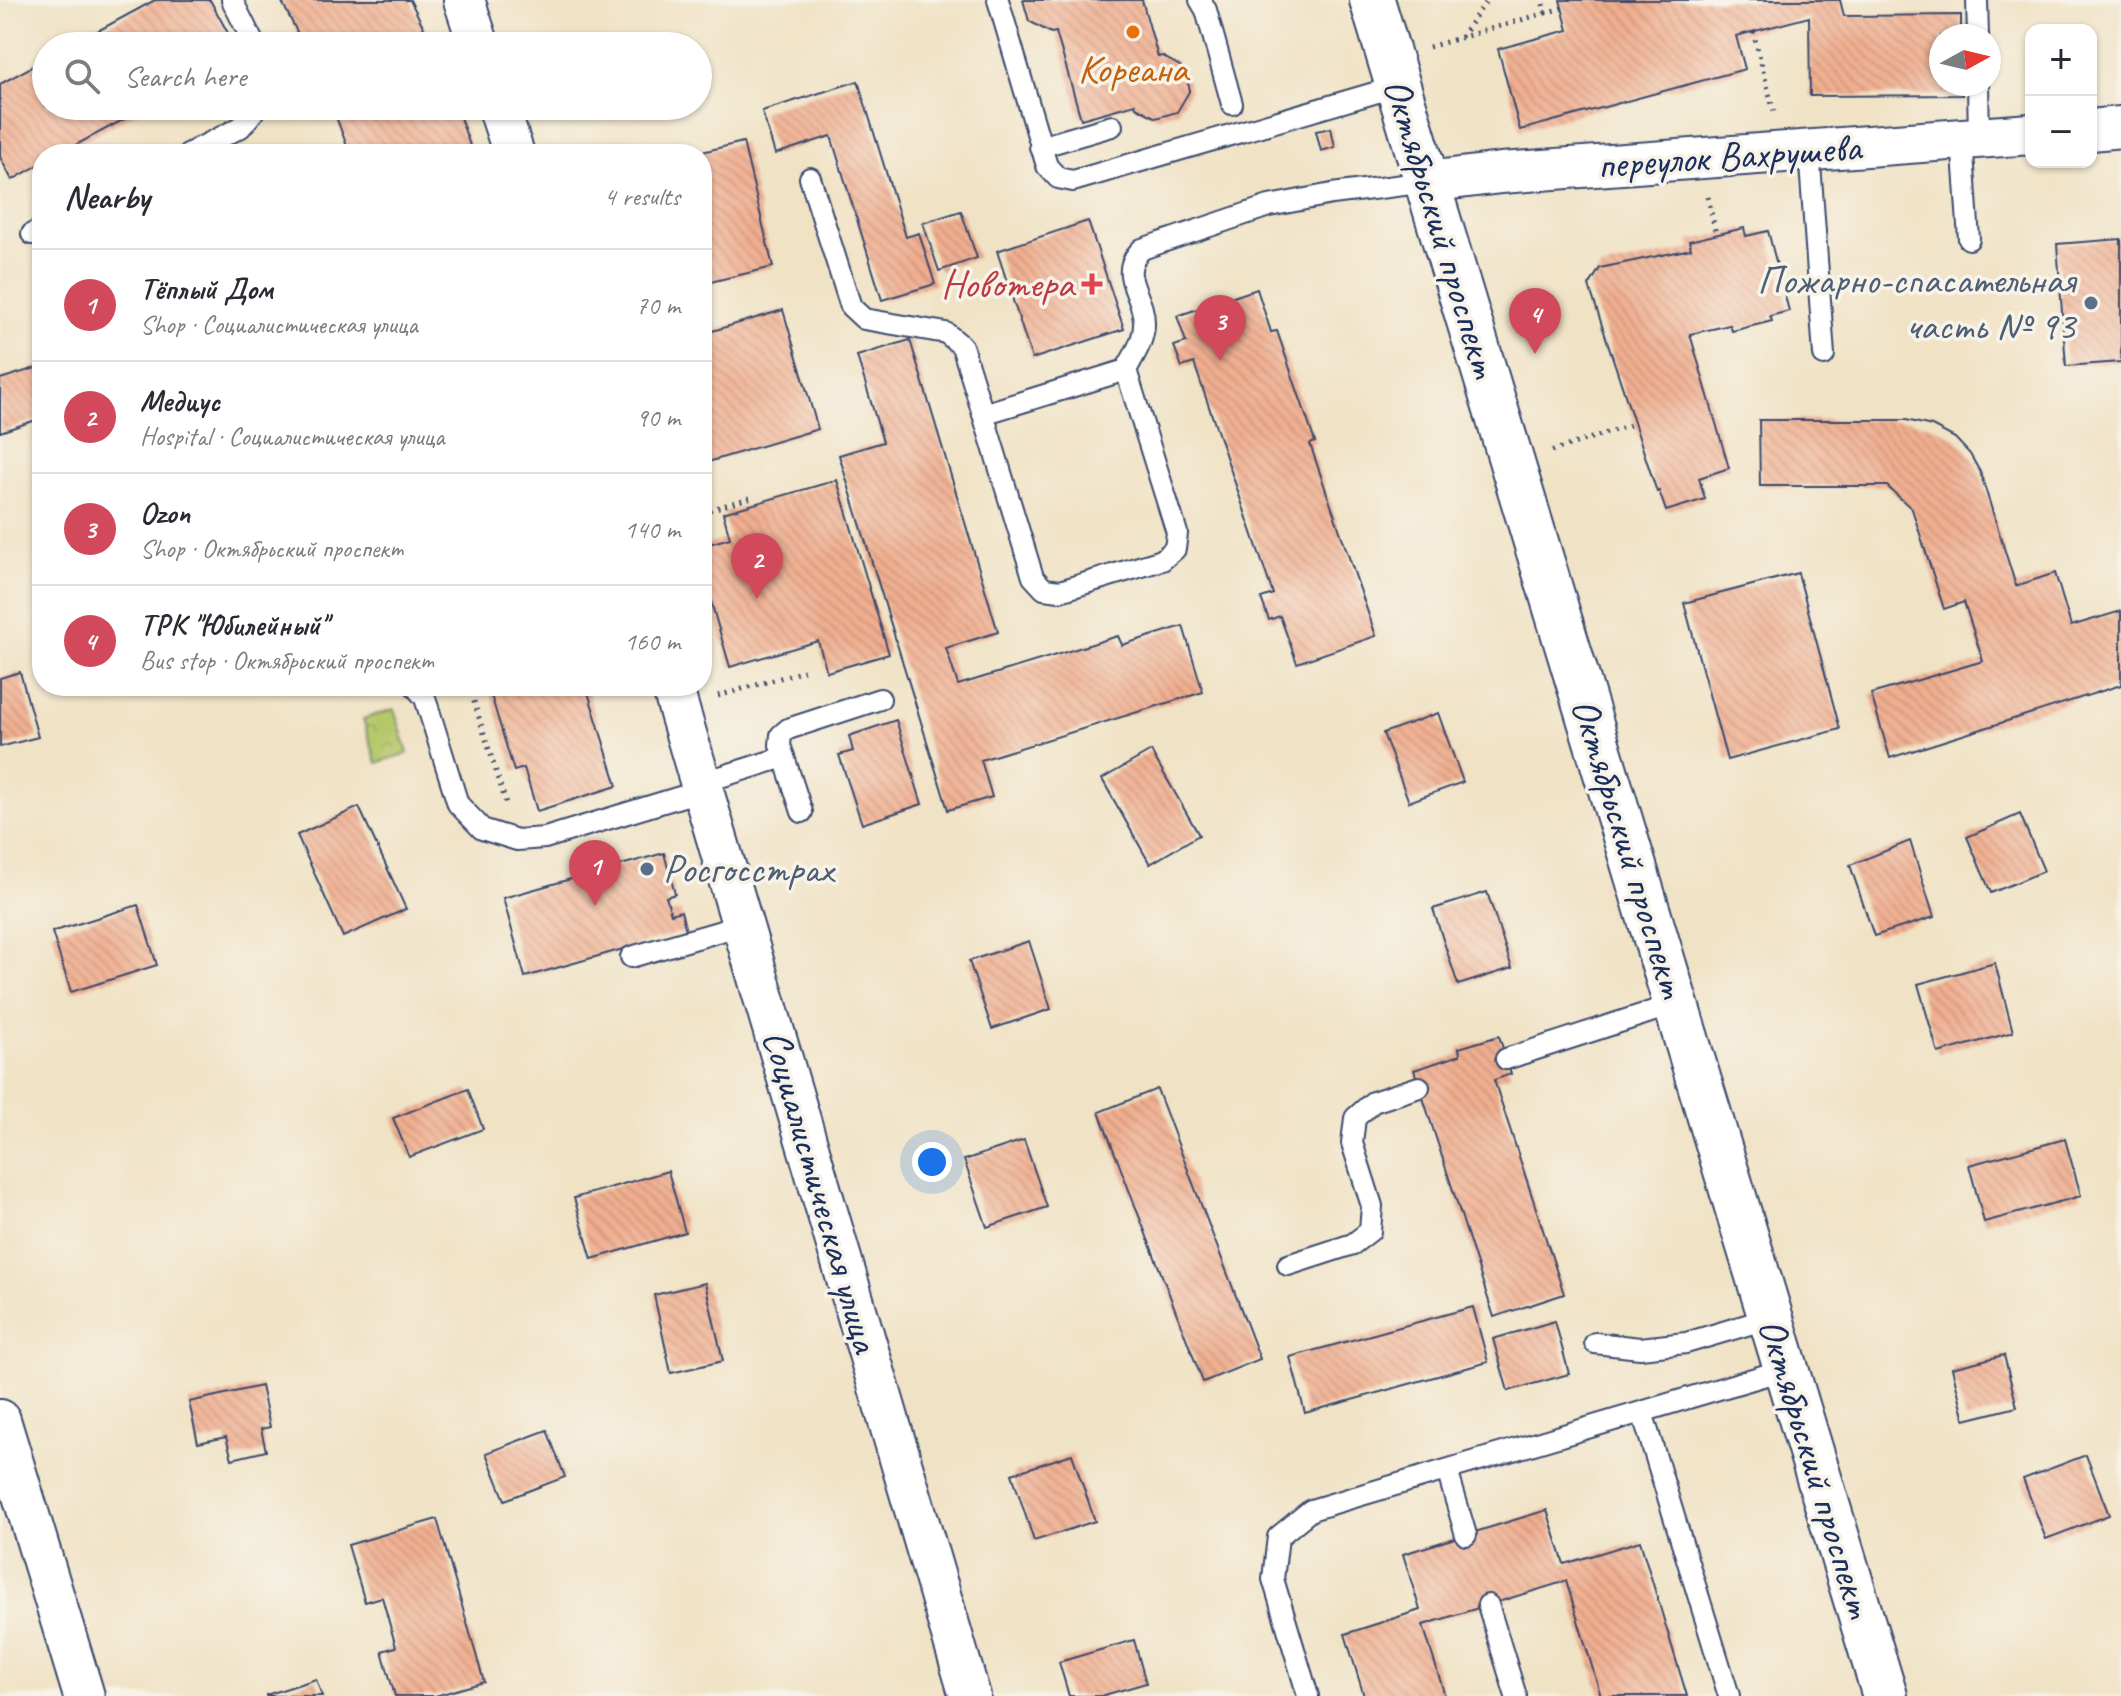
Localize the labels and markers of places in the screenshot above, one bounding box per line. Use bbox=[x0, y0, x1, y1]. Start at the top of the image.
marker: Кореана bbox=[1124, 23, 1142, 41]
place label: Кореана bbox=[1078, 44, 1191, 94]
place label: Пожарно-спасательная часть № 93 bbox=[1757, 255, 2078, 351]
place label: Новотера bbox=[941, 259, 1077, 309]
marker: Новотера bbox=[1081, 273, 1103, 295]
pin: 4 bbox=[1509, 288, 1561, 354]
marker: Пожарно-спасательная часть № 93 bbox=[2082, 294, 2100, 312]
pin: 3 bbox=[1194, 295, 1246, 361]
pin: 2 bbox=[731, 533, 783, 599]
pin: 1 bbox=[569, 840, 621, 906]
place label: Росгосстрах bbox=[663, 844, 836, 894]
marker: Росгосстрах bbox=[638, 860, 656, 878]

